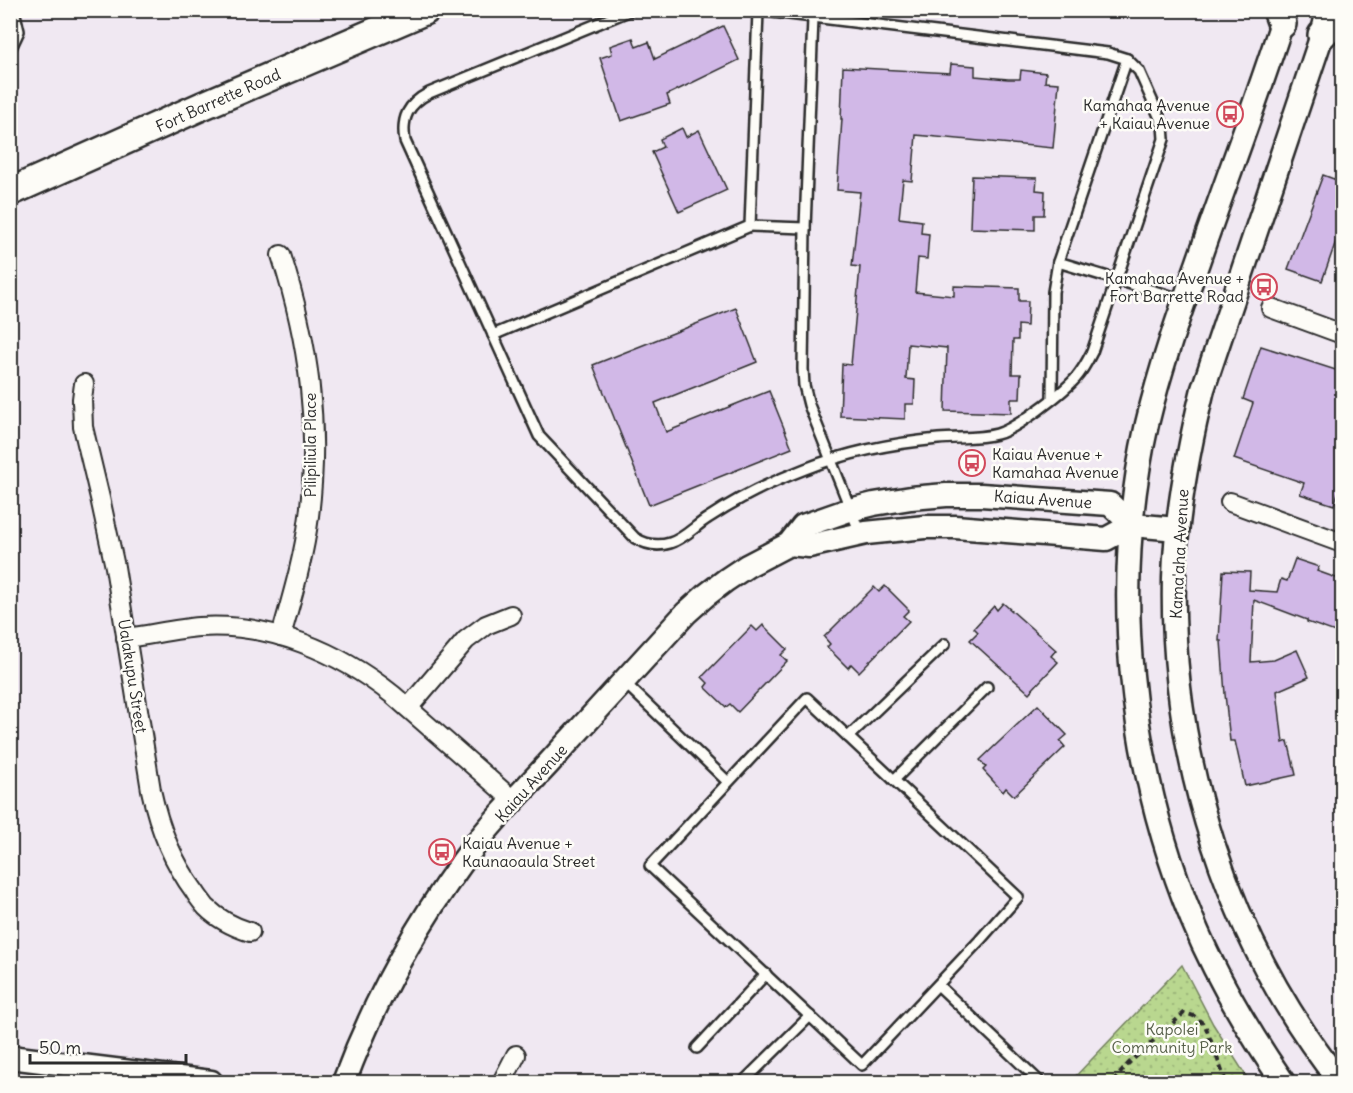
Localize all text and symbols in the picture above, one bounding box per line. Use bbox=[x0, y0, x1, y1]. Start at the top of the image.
street label: Fort Barrette Road bbox=[153, 64, 283, 136]
place label: Kamahaa Avenue + Kaiau Avenue bbox=[1083, 95, 1210, 133]
bus stop icon: Kamahaa Avenue + Kaiau Avenue bbox=[1215, 99, 1245, 129]
place label: Kamahaa Avenue + Fort Barrette Road bbox=[1105, 268, 1244, 306]
bus stop icon: Kamahaa Avenue + Fort Barrette Road bbox=[1249, 272, 1279, 302]
street label: Pilipiliula Place bbox=[300, 393, 320, 497]
place label: Kaiau Avenue + Kamahaa Avenue bbox=[992, 444, 1119, 482]
bus stop icon: Kaiau Avenue + Kamahaa Avenue bbox=[957, 448, 987, 478]
street label: Kaiau Avenue bbox=[993, 486, 1093, 512]
street label: Kama'aha Avenue bbox=[1166, 489, 1192, 619]
street label: Ualakupu Street bbox=[114, 618, 152, 735]
street label: Kaiau Avenue bbox=[491, 740, 571, 826]
place label: Kaiau Avenue + Kaunaoaula Street bbox=[462, 833, 596, 871]
bus stop icon: Kaiau Avenue + Kaunaoaula Street bbox=[427, 837, 457, 867]
park label: Kapolei Community Park bbox=[1112, 1019, 1232, 1057]
scale bar bbox=[30, 1027, 186, 1065]
text: 50 m bbox=[39, 1036, 81, 1059]

